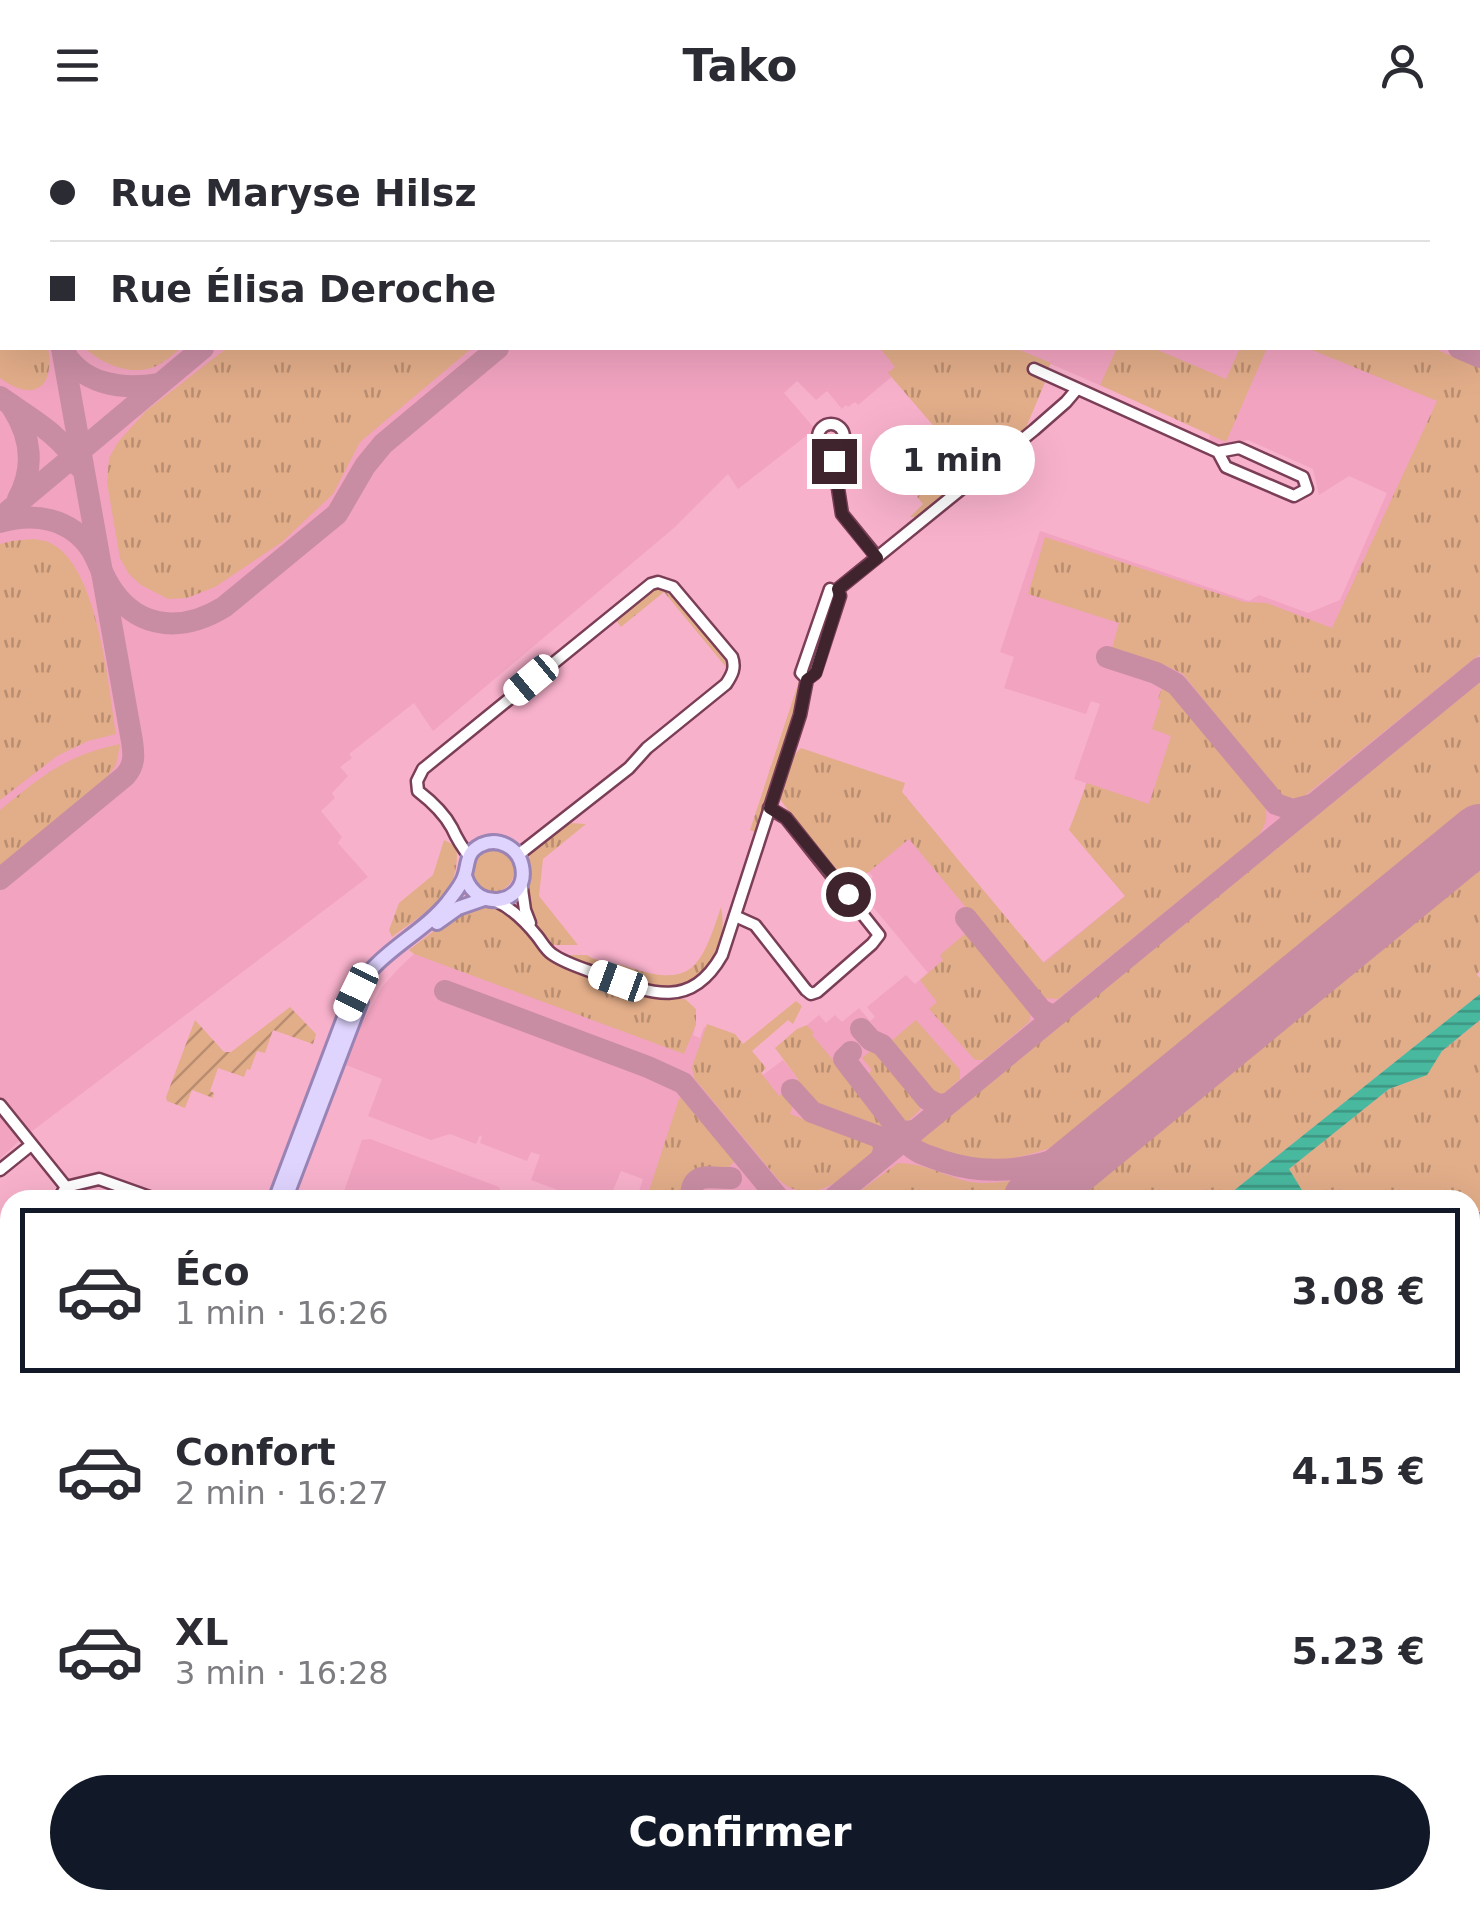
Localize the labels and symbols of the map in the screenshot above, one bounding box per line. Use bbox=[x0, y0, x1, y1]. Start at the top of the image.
callout: 1 min bbox=[869, 426, 1034, 496]
route end bbox=[812, 439, 857, 484]
car bbox=[498, 649, 564, 711]
route start bbox=[826, 872, 871, 917]
car bbox=[585, 957, 651, 1005]
car bbox=[329, 958, 383, 1026]

